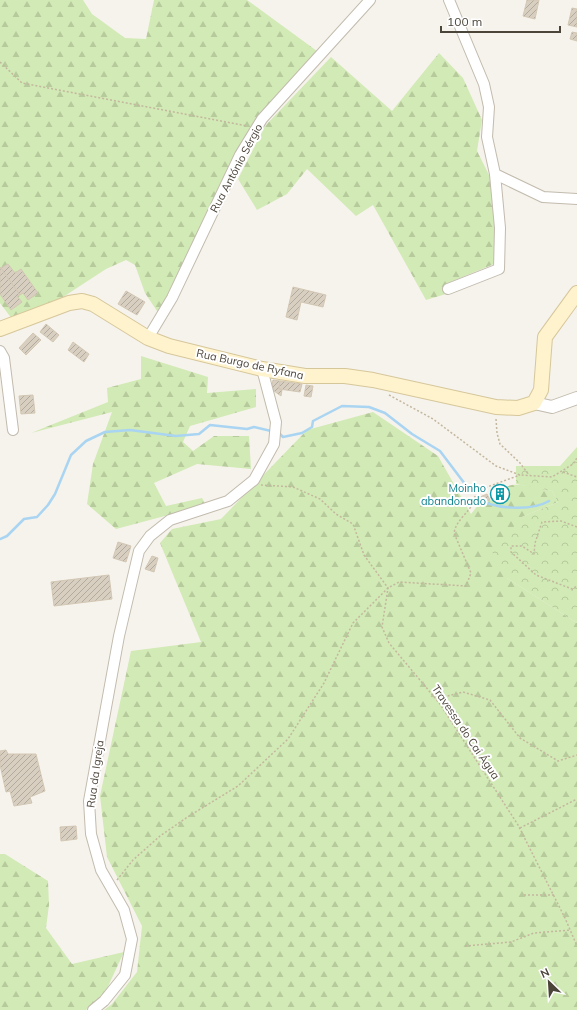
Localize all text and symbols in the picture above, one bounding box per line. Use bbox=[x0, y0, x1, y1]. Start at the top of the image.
scale bar bbox=[441, 8, 560, 34]
text: 100 m bbox=[447, 14, 482, 29]
street label: Rua António Sérgio bbox=[207, 121, 265, 215]
street label: Rua Burgo de Ryfana bbox=[195, 346, 305, 382]
place label: Moinho abandonado bbox=[421, 481, 486, 508]
building icon: Moinho abandonado bbox=[489, 483, 511, 505]
street label: Travessa do Cai Água bbox=[429, 682, 503, 782]
street label: Rua da Igreja bbox=[83, 739, 107, 809]
north arrow bbox=[529, 962, 569, 1002]
text: N bbox=[538, 965, 551, 981]

